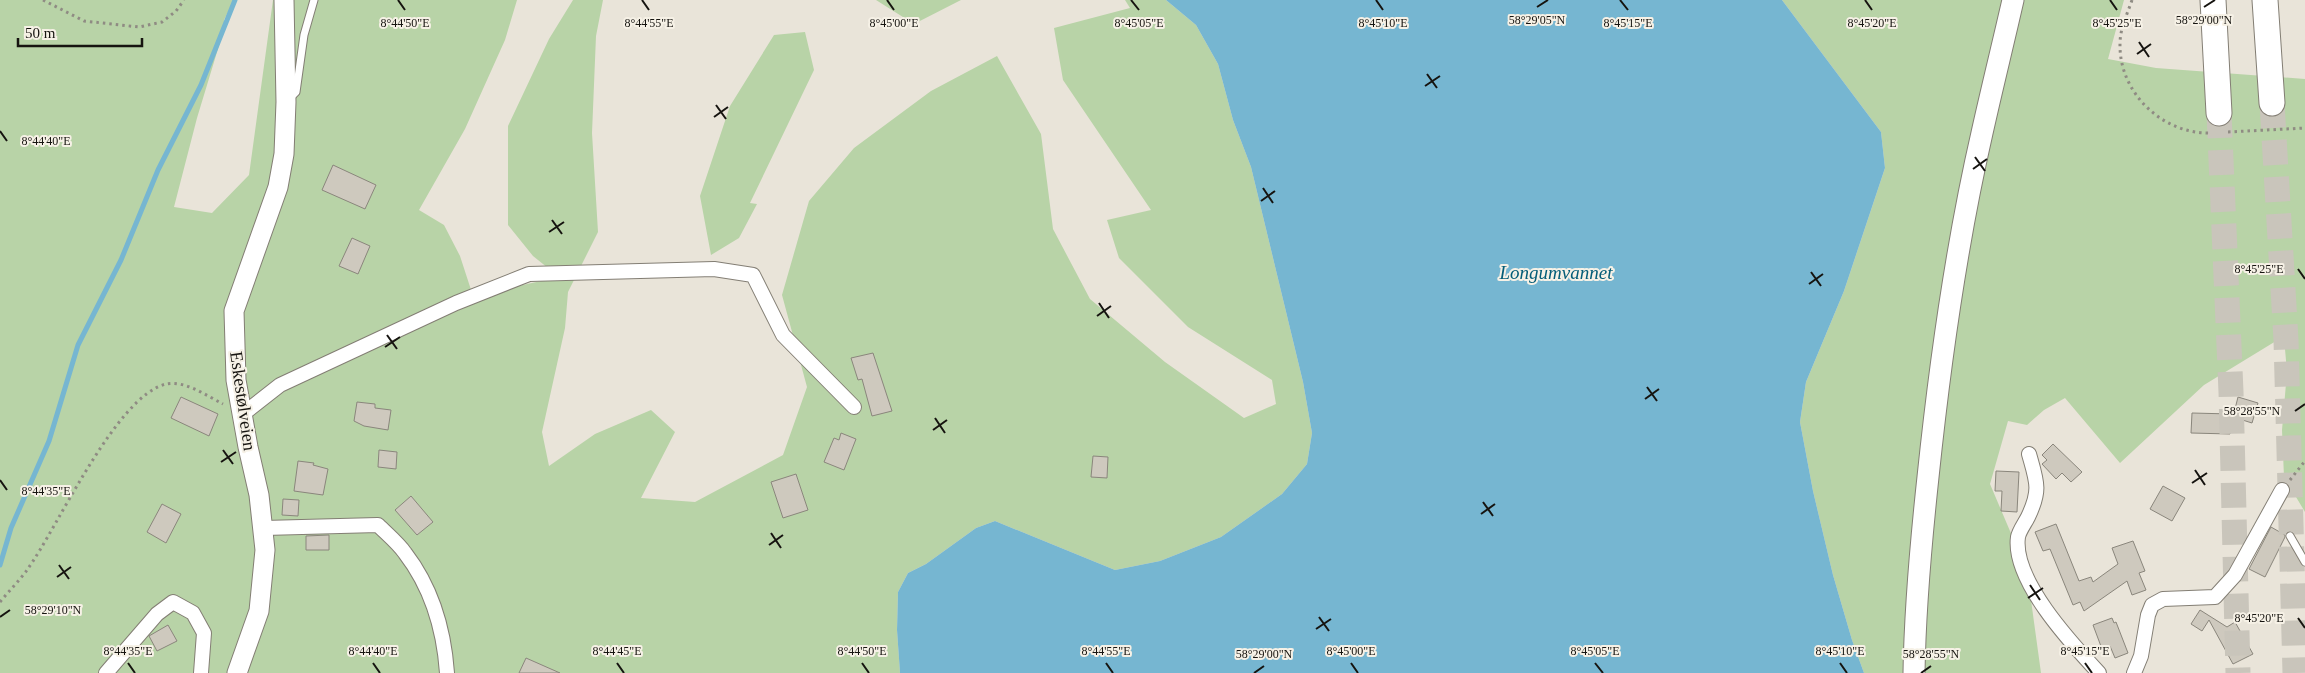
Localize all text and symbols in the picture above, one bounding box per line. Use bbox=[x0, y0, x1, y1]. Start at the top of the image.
text: 58°29'05"N bbox=[1509, 13, 1566, 27]
text: 58°29'00"N bbox=[2176, 13, 2233, 27]
scale bar bbox=[18, 15, 141, 47]
text: 8°44'50"E bbox=[380, 16, 430, 30]
text: 8°44'55"E bbox=[624, 16, 674, 30]
text: 8°45'00"E bbox=[869, 16, 919, 30]
text: 8°45'05"E bbox=[1114, 16, 1164, 30]
text: 8°45'10"E bbox=[1358, 16, 1408, 30]
text: 8°45'15"E bbox=[1603, 16, 1653, 30]
text: 8°45'20"E bbox=[1847, 16, 1897, 30]
text: 8°45'25"E bbox=[2092, 16, 2142, 30]
text: 50 m bbox=[25, 25, 56, 41]
text: 8°44'40"E bbox=[21, 134, 71, 148]
water label: Longumvannet bbox=[1499, 262, 1613, 283]
text: 8°45'25"E bbox=[2234, 262, 2284, 276]
street label: Eskestølveien bbox=[226, 350, 260, 452]
text: 58°28'55"N bbox=[2224, 404, 2281, 418]
text: 8°44'35"E bbox=[21, 484, 71, 498]
text: 58°29'10"N bbox=[25, 603, 82, 617]
text: 8°45'20"E bbox=[2234, 611, 2284, 625]
text: 8°44'35"E bbox=[103, 644, 153, 658]
text: 8°44'40"E bbox=[348, 644, 398, 658]
text: 8°44'45"E bbox=[592, 644, 642, 658]
text: 8°44'50"E bbox=[837, 644, 887, 658]
text: 8°44'55"E bbox=[1081, 644, 1131, 658]
text: 8°45'00"E bbox=[1326, 644, 1376, 658]
text: 8°45'05"E bbox=[1570, 644, 1620, 658]
text: 8°45'10"E bbox=[1815, 644, 1865, 658]
text: 8°45'15"E bbox=[2060, 644, 2110, 658]
text: 58°29'00"N bbox=[1236, 647, 1293, 661]
text: 58°28'55"N bbox=[1903, 647, 1960, 661]

